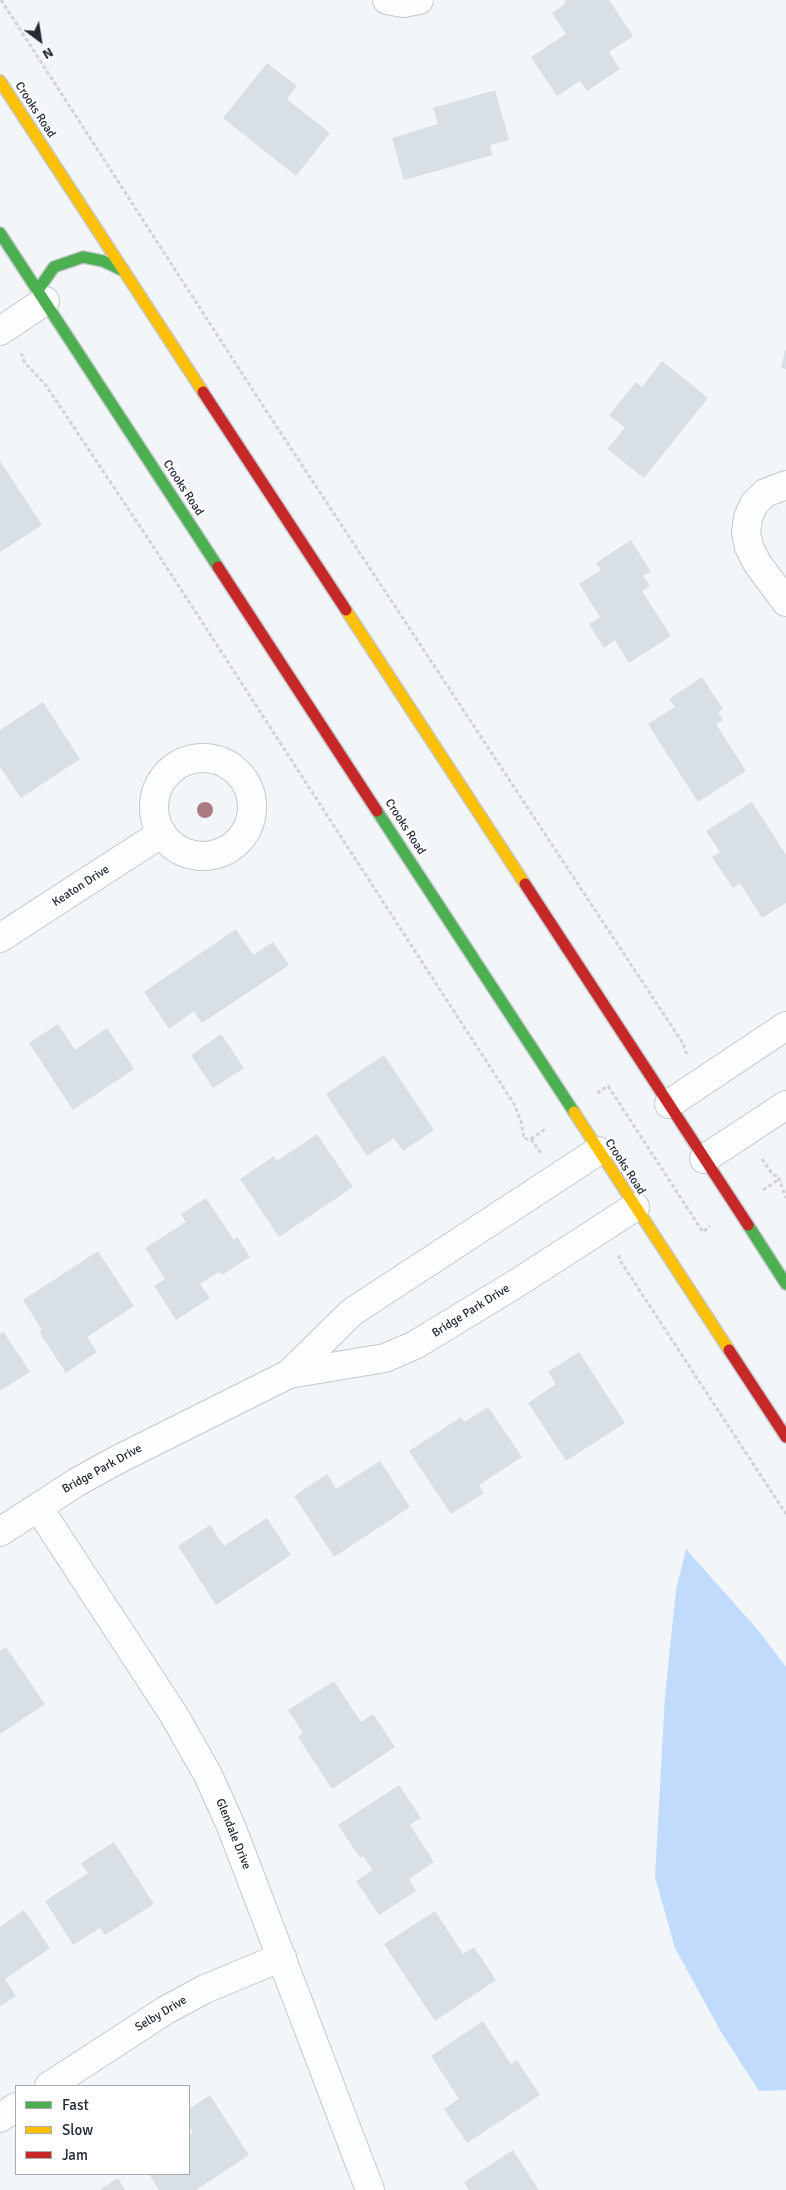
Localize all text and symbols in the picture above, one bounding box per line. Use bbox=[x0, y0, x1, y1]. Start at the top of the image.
north arrow bbox=[15, 15, 65, 65]
text: N bbox=[39, 43, 57, 63]
street label: Crooks Road bbox=[12, 79, 58, 141]
street label: Crooks Road bbox=[160, 457, 206, 519]
street label: Crooks Road bbox=[382, 796, 428, 858]
street label: Keaton Drive bbox=[50, 862, 112, 910]
street label: Crooks Road bbox=[602, 1136, 648, 1198]
street label: Bridge Park Drive bbox=[430, 1281, 512, 1341]
street label: Bridge Park Drive bbox=[60, 1441, 144, 1497]
street label: Glendale Drive bbox=[212, 1797, 254, 1871]
street label: Selby Drive bbox=[133, 1993, 189, 2035]
legend bbox=[15, 2085, 190, 2175]
text: Fast bbox=[62, 2096, 89, 2114]
text: Slow bbox=[62, 2121, 93, 2139]
text: Jam bbox=[62, 2146, 88, 2164]

